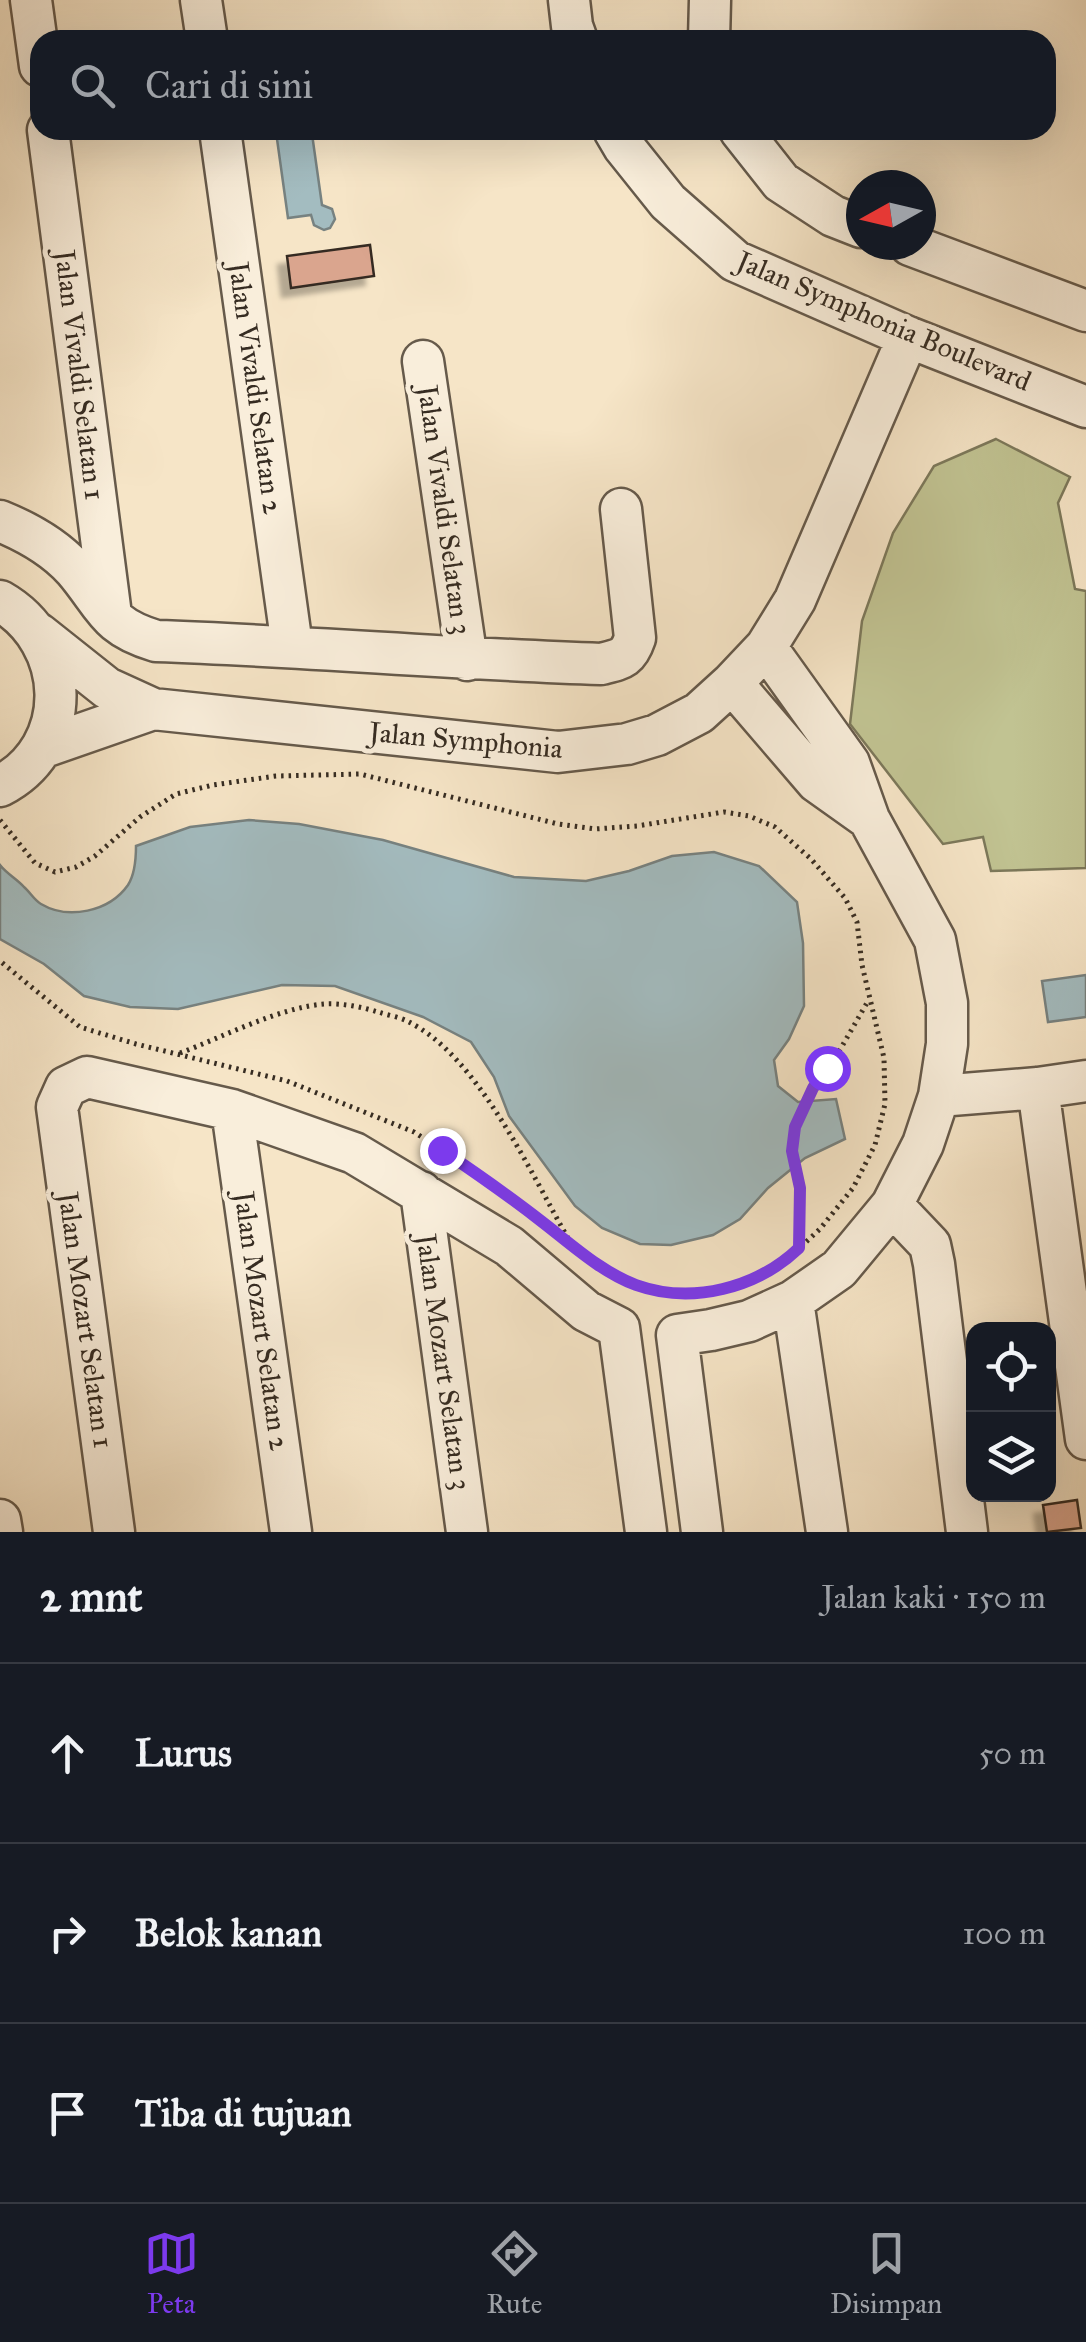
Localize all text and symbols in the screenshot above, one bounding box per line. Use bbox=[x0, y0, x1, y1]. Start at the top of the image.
search box bbox=[30, 30, 1056, 140]
icon: search bbox=[65, 58, 120, 113]
text: Cari di sini bbox=[145, 62, 313, 108]
north arrow bbox=[846, 170, 936, 260]
street label: Jalan Symphonia Boulevard bbox=[729, 242, 1036, 399]
street label: Jalan Vivaldi Selatan 1 bbox=[47, 245, 113, 502]
street label: Jalan Vivaldi Selatan 2 bbox=[221, 257, 291, 517]
street label: Jalan Vivaldi Selatan 3 bbox=[410, 380, 480, 637]
street label: Jalan Symphonia bbox=[365, 714, 564, 766]
route start bbox=[805, 1046, 851, 1092]
route end bbox=[420, 1128, 466, 1174]
street label: Jalan Mozart Selatan 2 bbox=[226, 1186, 298, 1453]
street label: Jalan Mozart Selatan 1 bbox=[50, 1187, 121, 1450]
street label: Jalan Mozart Selatan 3 bbox=[408, 1229, 479, 1492]
map controls bbox=[966, 1322, 1056, 1502]
button: locate bbox=[966, 1322, 1056, 1412]
button: layers bbox=[966, 1412, 1056, 1502]
text: 2 mnt bbox=[40, 1571, 142, 1623]
text: Jalan kaki · 150 m bbox=[821, 1578, 1046, 1617]
icon: ahead bbox=[40, 1726, 95, 1781]
text: Lurus bbox=[135, 1730, 232, 1776]
text: 50 m bbox=[979, 1734, 1046, 1773]
icon: right bbox=[40, 1906, 95, 1961]
text: Belok kanan bbox=[135, 1910, 322, 1956]
text: 100 m bbox=[962, 1914, 1046, 1953]
icon: arrive bbox=[40, 2086, 95, 2141]
text: Tiba di tujuan bbox=[135, 2090, 352, 2136]
tab: Peta bbox=[144, 2226, 199, 2321]
tab: Rute bbox=[486, 2226, 542, 2321]
tab: Disimpan bbox=[830, 2226, 942, 2321]

